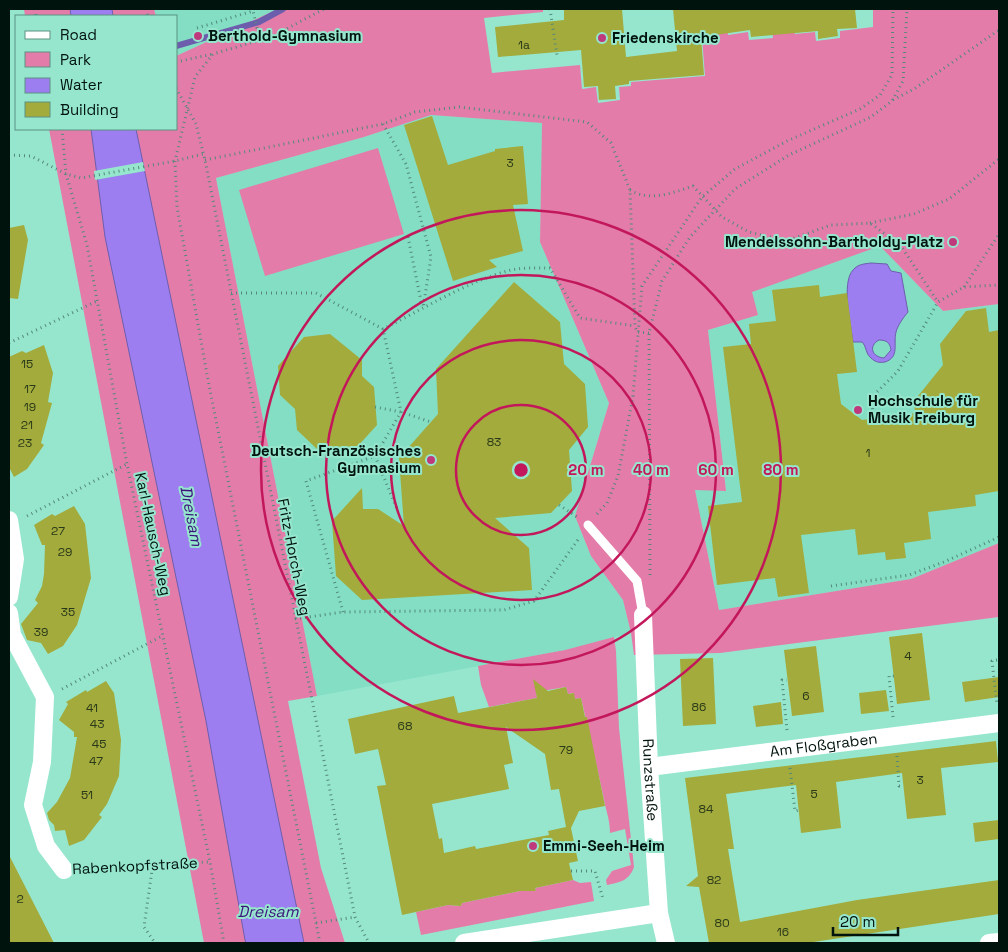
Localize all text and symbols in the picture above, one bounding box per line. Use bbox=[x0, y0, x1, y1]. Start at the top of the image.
legend bbox=[15, 15, 178, 130]
text: Road bbox=[60, 25, 97, 44]
place label: Berthold-Gymnasium bbox=[208, 26, 362, 45]
place label: Friedenskirche bbox=[612, 28, 719, 47]
marker: Berthold-Gymnasium bbox=[192, 30, 204, 42]
marker: Friedenskirche bbox=[596, 32, 608, 44]
house number: 1a bbox=[518, 37, 530, 53]
text: Park bbox=[60, 50, 91, 69]
text: Water bbox=[60, 75, 103, 94]
text: Building bbox=[60, 100, 119, 119]
house number: 3 bbox=[506, 155, 514, 171]
place label: Mendelssohn-Bartholdy-Platz bbox=[725, 232, 943, 251]
marker: Mendelssohn-Bartholdy-Platz bbox=[947, 236, 959, 248]
house number: 15 bbox=[21, 356, 33, 372]
house number: 17 bbox=[24, 381, 36, 397]
place label: Hochschule für Musik Freiburg bbox=[868, 391, 978, 427]
house number: 19 bbox=[24, 399, 36, 415]
marker: Hochschule für Musik Freiburg bbox=[852, 404, 864, 416]
house number: 21 bbox=[21, 417, 33, 433]
house number: 83 bbox=[487, 434, 501, 450]
house number: 23 bbox=[18, 435, 32, 451]
place label: Deutsch-Französisches Gymnasium bbox=[251, 441, 421, 477]
house number: 1 bbox=[865, 445, 871, 461]
marker: Deutsch-Französisches Gymnasium bbox=[425, 454, 437, 466]
text: 20 m bbox=[568, 460, 604, 479]
text: 40 m bbox=[633, 460, 669, 479]
text: 60 m bbox=[698, 460, 734, 479]
text: 80 m bbox=[763, 460, 799, 479]
centre of rings bbox=[512, 461, 530, 479]
street label: Karl-Hausch-Weg bbox=[131, 471, 176, 597]
water label: Dreisam bbox=[175, 484, 208, 549]
street label: Fritz-Horch-Weg bbox=[274, 497, 315, 617]
house number: 27 bbox=[51, 523, 65, 539]
house number: 29 bbox=[58, 544, 72, 560]
house number: 35 bbox=[61, 604, 75, 620]
house number: 39 bbox=[34, 624, 48, 640]
house number: 4 bbox=[904, 648, 912, 664]
house number: 6 bbox=[802, 688, 810, 704]
house number: 86 bbox=[692, 699, 706, 715]
house number: 41 bbox=[86, 700, 98, 716]
house number: 43 bbox=[90, 716, 104, 732]
house number: 68 bbox=[398, 718, 412, 734]
street label: Am Floßgraben bbox=[769, 728, 878, 761]
house number: 45 bbox=[92, 736, 106, 752]
street label: Runzstraße bbox=[639, 738, 663, 822]
house number: 79 bbox=[559, 742, 573, 758]
house number: 47 bbox=[89, 753, 103, 769]
house number: 3 bbox=[916, 772, 924, 788]
house number: 5 bbox=[810, 786, 818, 802]
house number: 51 bbox=[81, 787, 93, 803]
house number: 84 bbox=[699, 801, 714, 817]
place label: Emmi-Seeh-Heim bbox=[543, 836, 665, 855]
marker: Emmi-Seeh-Heim bbox=[527, 840, 539, 852]
street label: Rabenkopfstraße bbox=[72, 853, 198, 878]
house number: 82 bbox=[707, 872, 721, 888]
house number: 2 bbox=[16, 891, 24, 907]
water label: Dreisam bbox=[237, 901, 300, 922]
scale bar bbox=[833, 904, 898, 936]
text: 20 m bbox=[840, 912, 875, 931]
house number: 80 bbox=[714, 915, 730, 931]
house number: 16 bbox=[777, 924, 789, 940]

